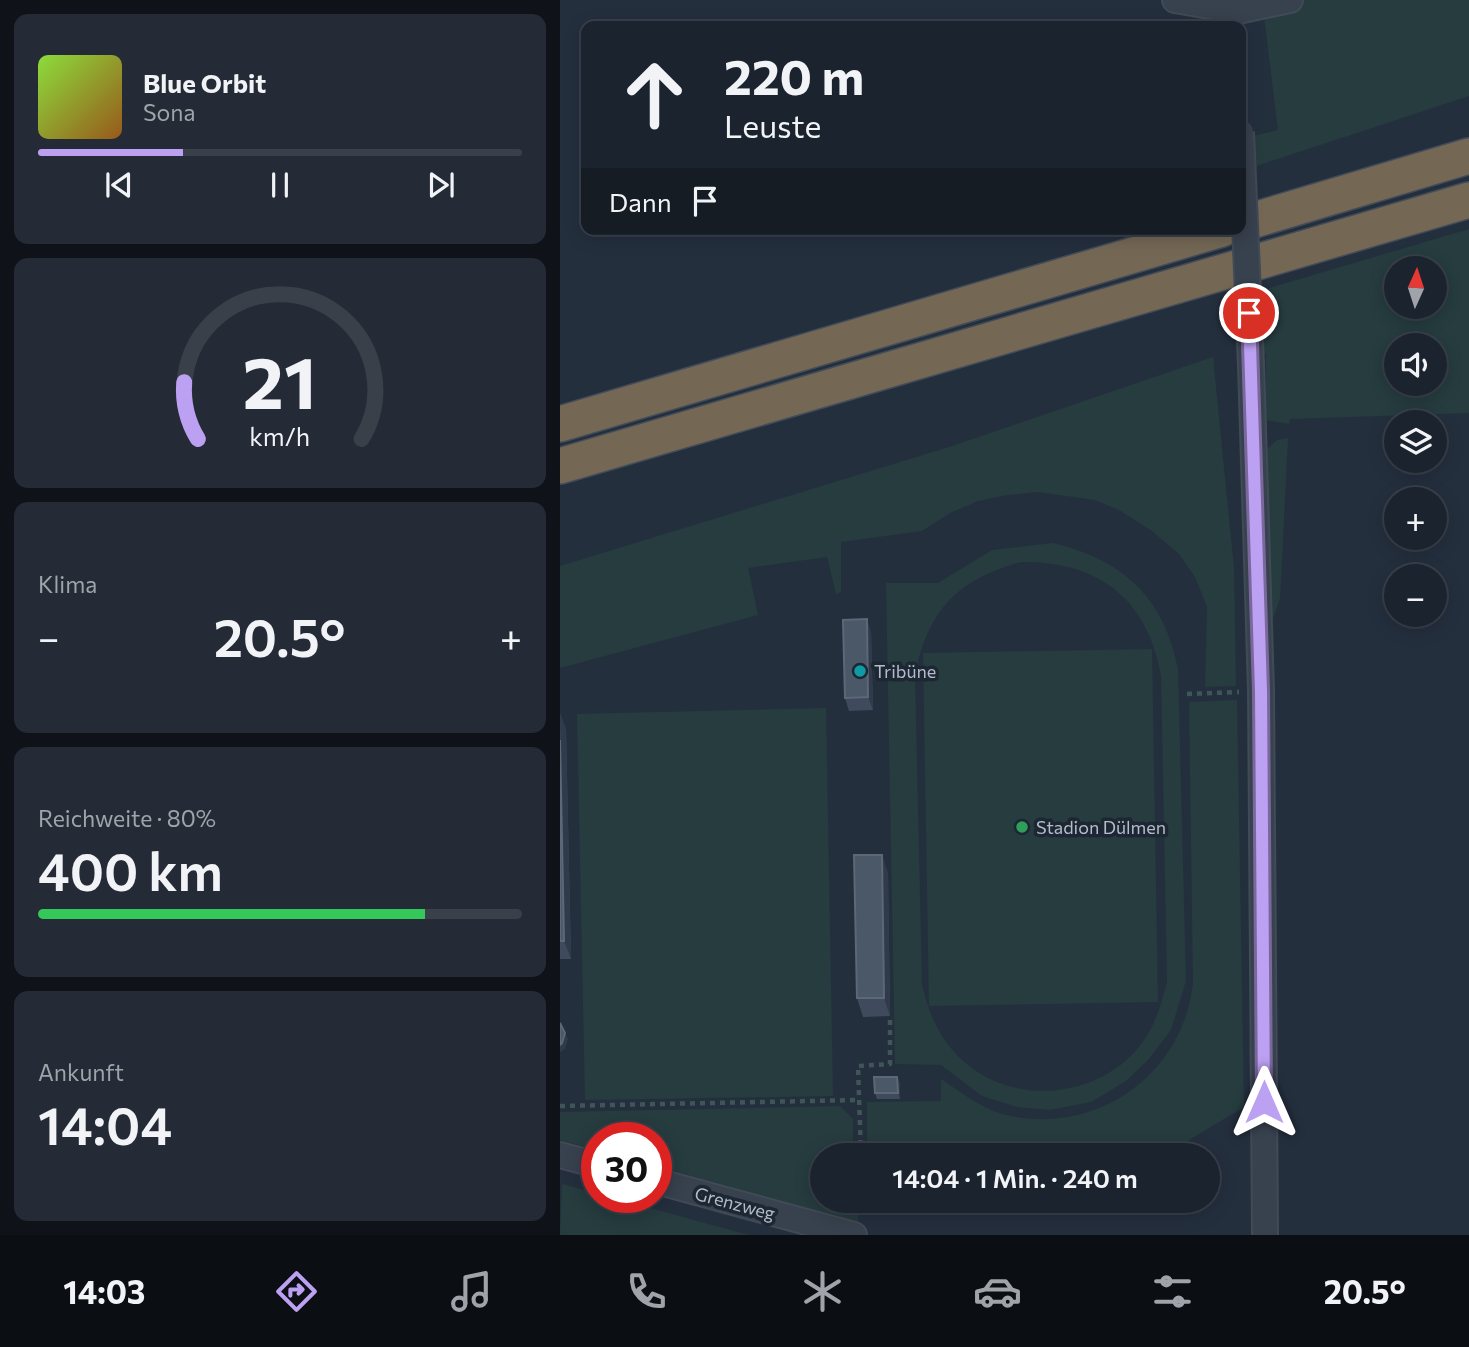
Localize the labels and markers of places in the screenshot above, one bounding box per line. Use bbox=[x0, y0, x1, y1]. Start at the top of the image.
pin bbox=[1219, 283, 1279, 343]
place label: Tribüne bbox=[874, 660, 936, 682]
marker: Tribüne bbox=[852, 663, 868, 679]
place label: Stadion Dülmen bbox=[1036, 816, 1166, 838]
marker: Stadion Dülmen bbox=[1014, 819, 1030, 835]

